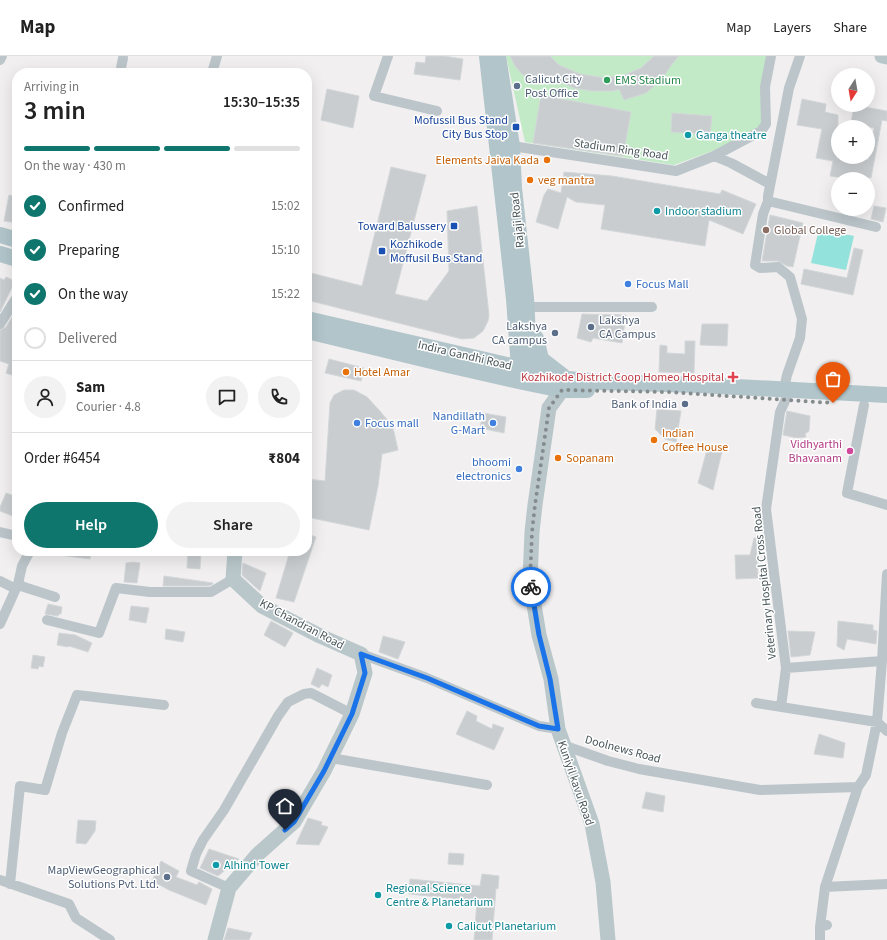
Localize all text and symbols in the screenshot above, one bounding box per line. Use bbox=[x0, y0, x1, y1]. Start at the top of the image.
text: Map bbox=[20, 14, 55, 41]
text: Map bbox=[726, 18, 751, 38]
text: Layers bbox=[773, 18, 811, 38]
text: Share bbox=[833, 18, 867, 38]
north arrow bbox=[831, 68, 875, 112]
map controls bbox=[831, 68, 875, 216]
place label: Calicut City Post Office bbox=[525, 71, 582, 102]
place label: EMS Stadium bbox=[615, 72, 681, 89]
marker: EMS Stadium bbox=[602, 75, 612, 85]
text: Arriving in bbox=[24, 78, 79, 96]
marker: Calicut City Post Office bbox=[512, 81, 522, 91]
text: 3 min bbox=[24, 92, 86, 129]
text: 15:30–15:35 bbox=[223, 92, 300, 113]
place label: Mofussil Bus Stand City Bus Stop bbox=[414, 112, 508, 143]
button: + bbox=[831, 120, 875, 164]
marker: Mofussil Bus Stand City Bus Stop bbox=[511, 122, 521, 132]
place label: Ganga theatre bbox=[696, 127, 767, 144]
marker: Ganga theatre bbox=[683, 130, 693, 140]
street label: Stadium Ring Road bbox=[573, 134, 669, 165]
place label: Elements Jaiva Kada bbox=[436, 152, 539, 169]
marker: Elements Jaiva Kada bbox=[542, 155, 552, 165]
text: On the way · 430 m bbox=[24, 157, 126, 175]
place label: veg mantra bbox=[538, 172, 594, 189]
button: − bbox=[831, 172, 875, 216]
marker: veg mantra bbox=[525, 175, 535, 185]
street label: Rajaji Road bbox=[506, 191, 529, 249]
icon: check bbox=[24, 195, 46, 217]
text: Confirmed bbox=[58, 196, 124, 217]
text: 15:02 bbox=[271, 197, 300, 215]
place label: Indoor stadium bbox=[665, 203, 742, 220]
marker: Indoor stadium bbox=[652, 206, 662, 216]
place label: Toward Balussery bbox=[357, 218, 446, 235]
marker: Toward Balussery bbox=[449, 221, 459, 231]
place label: Global College bbox=[774, 222, 846, 239]
marker: Global College bbox=[761, 225, 771, 235]
place label: Kozhikode Moffusil Bus Stand bbox=[390, 236, 482, 267]
icon: check bbox=[24, 239, 46, 261]
text: Preparing bbox=[58, 240, 119, 261]
text: 15:10 bbox=[271, 241, 300, 259]
marker: Kozhikode Moffusil Bus Stand bbox=[377, 246, 387, 256]
place label: Focus Mall bbox=[636, 276, 689, 293]
marker: Focus Mall bbox=[623, 279, 633, 289]
icon: check bbox=[24, 283, 46, 305]
text: On the way bbox=[58, 284, 128, 305]
text: 15:22 bbox=[271, 285, 300, 303]
place label: Lakshya CA Campus bbox=[599, 312, 656, 343]
place label: Lakshya CA campus bbox=[492, 318, 547, 349]
marker: Lakshya CA Campus bbox=[586, 322, 596, 332]
text: Delivered bbox=[58, 328, 117, 349]
marker: Lakshya CA campus bbox=[550, 328, 560, 338]
street label: Indira Gandhi Road bbox=[416, 336, 514, 375]
pin bbox=[816, 362, 850, 403]
place label: Hotel Amar bbox=[354, 364, 411, 381]
marker: Hotel Amar bbox=[341, 367, 351, 377]
icon: bag bbox=[822, 368, 844, 390]
place label: Kozhikode District Coop Homeo Hospital bbox=[521, 369, 724, 386]
marker: Kozhikode District Coop Homeo Hospital bbox=[727, 371, 739, 383]
button: person bbox=[24, 376, 66, 418]
button: chat bbox=[206, 376, 248, 418]
button: phone bbox=[258, 376, 300, 418]
text: Sam bbox=[76, 377, 105, 398]
place label: Bank of India bbox=[611, 396, 677, 413]
text: Courier · 4.8 bbox=[76, 398, 141, 416]
marker: Bank of India bbox=[680, 399, 690, 409]
place label: Nandillath G-Mart bbox=[432, 408, 485, 439]
place label: Focus mall bbox=[365, 415, 419, 432]
marker: Focus mall bbox=[352, 418, 362, 428]
marker: Nandillath G-Mart bbox=[488, 418, 498, 428]
place label: Indian Coffee House bbox=[662, 425, 728, 456]
marker: Indian Coffee House bbox=[649, 435, 659, 445]
place label: Vidhyarthi Bhavanam bbox=[788, 436, 842, 467]
marker: Vidhyarthi Bhavanam bbox=[845, 446, 855, 456]
text: Order #6454 bbox=[24, 448, 100, 469]
text: ₹804 bbox=[268, 448, 300, 469]
place label: Sopanam bbox=[566, 450, 614, 467]
marker: Sopanam bbox=[553, 453, 563, 463]
place label: bhoomi electronics bbox=[456, 454, 511, 485]
marker: bhoomi electronics bbox=[514, 464, 524, 474]
button: Help bbox=[24, 502, 158, 548]
button: Share bbox=[166, 502, 300, 548]
street label: Veterinary Hospital Cross Road bbox=[748, 506, 781, 660]
courier bbox=[511, 567, 551, 607]
icon: bike bbox=[520, 576, 542, 598]
street label: KP Chandran Road bbox=[257, 595, 347, 654]
street label: Doolnews Road bbox=[583, 731, 663, 768]
street label: Kuniyil kavu Road bbox=[553, 738, 598, 828]
pin bbox=[268, 789, 302, 830]
icon: home bbox=[274, 795, 296, 817]
place label: Alhind Tower bbox=[224, 857, 290, 874]
marker: Alhind Tower bbox=[211, 860, 221, 870]
place label: MapViewGeographical Solutions Pvt. Ltd. bbox=[48, 862, 159, 893]
marker: MapViewGeographical Solutions Pvt. Ltd. bbox=[162, 872, 172, 882]
place label: Regional Science Centre & Planetarium bbox=[386, 880, 493, 911]
marker: Regional Science Centre & Planetarium bbox=[373, 890, 383, 900]
place label: Calicut Planetarium bbox=[457, 918, 556, 935]
marker: Calicut Planetarium bbox=[444, 921, 454, 931]

